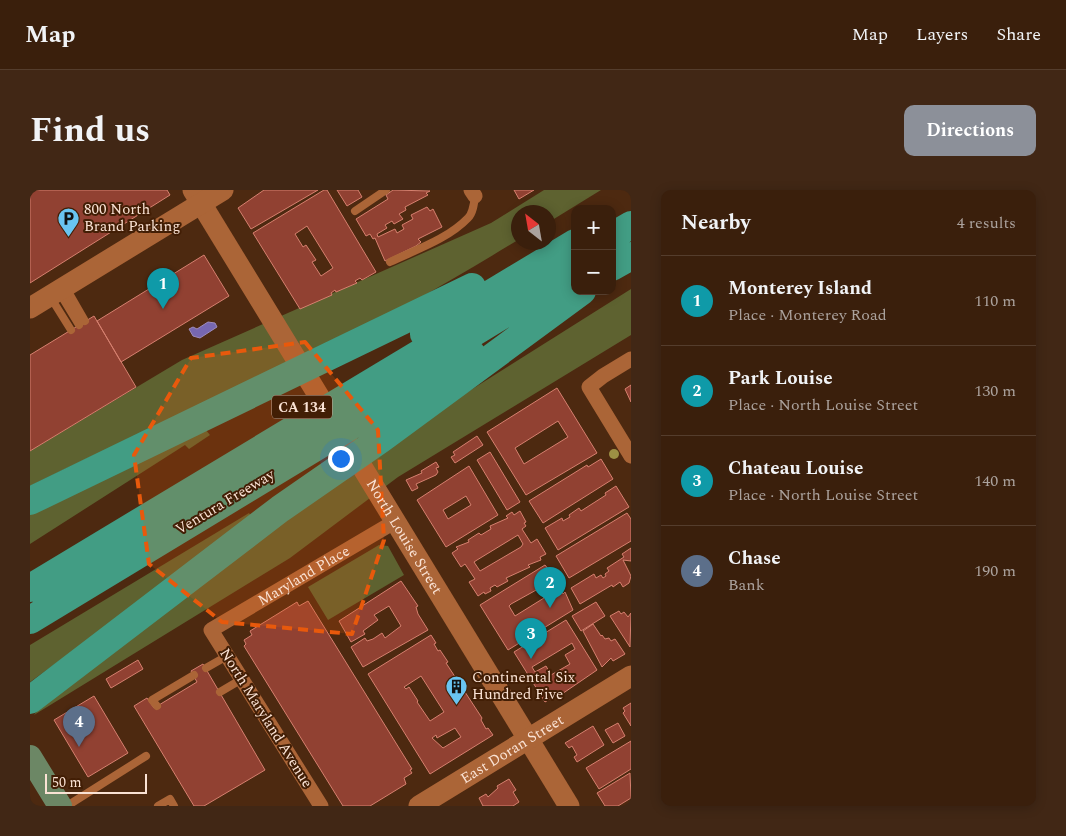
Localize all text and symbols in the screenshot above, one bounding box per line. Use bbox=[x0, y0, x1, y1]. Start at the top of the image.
text: Map bbox=[25, 17, 75, 53]
text: Map bbox=[852, 21, 888, 48]
text: Layers bbox=[916, 21, 968, 48]
text: Share bbox=[996, 21, 1041, 48]
text: Find us bbox=[30, 104, 150, 157]
button: Directions bbox=[904, 105, 1036, 156]
place label: 800 North Brand Parking bbox=[84, 198, 180, 238]
north arrow bbox=[511, 205, 556, 250]
map controls bbox=[571, 205, 616, 295]
button: + bbox=[571, 205, 616, 250]
parking icon: 800 North Brand Parking bbox=[56, 206, 80, 237]
text: Nearby bbox=[681, 207, 751, 239]
text: 4 results bbox=[957, 211, 1016, 235]
button: − bbox=[571, 250, 616, 295]
pin: 1 bbox=[147, 268, 179, 309]
text: Monterey Island bbox=[728, 274, 872, 303]
text: 1 bbox=[693, 289, 701, 313]
text: 110 m bbox=[974, 289, 1016, 313]
text: Place · Monterey Road bbox=[728, 303, 887, 327]
text: Park Louise bbox=[728, 364, 833, 393]
text: 2 bbox=[693, 379, 701, 403]
text: 130 m bbox=[974, 379, 1016, 403]
text: Place · North Louise Street bbox=[728, 393, 918, 417]
road number: CA 134 bbox=[272, 396, 332, 418]
your location bbox=[328, 446, 354, 472]
text: Chateau Louise bbox=[728, 454, 863, 483]
street label: Ventura Freeway bbox=[171, 463, 280, 541]
text: 3 bbox=[693, 469, 701, 493]
text: 140 m bbox=[974, 469, 1016, 493]
street label: North Louise Street bbox=[360, 474, 449, 599]
text: Place · North Louise Street bbox=[728, 483, 918, 507]
street label: Maryland Place bbox=[253, 539, 354, 612]
text: Chase bbox=[728, 544, 781, 573]
text: 4 bbox=[693, 559, 701, 583]
text: 190 m bbox=[974, 559, 1016, 583]
pin: 2 bbox=[534, 567, 566, 608]
text: Bank bbox=[728, 573, 765, 597]
pin: 3 bbox=[515, 618, 547, 659]
street label: North Maryland Avenue bbox=[214, 644, 318, 792]
place label: Continental Six Hundred Five bbox=[472, 666, 576, 706]
building icon: Continental Six Hundred Five bbox=[444, 674, 468, 705]
pin: 4 bbox=[63, 706, 95, 747]
street label: East Doran Street bbox=[456, 708, 568, 790]
scale bar bbox=[45, 771, 148, 794]
text: 50 m bbox=[52, 772, 82, 793]

